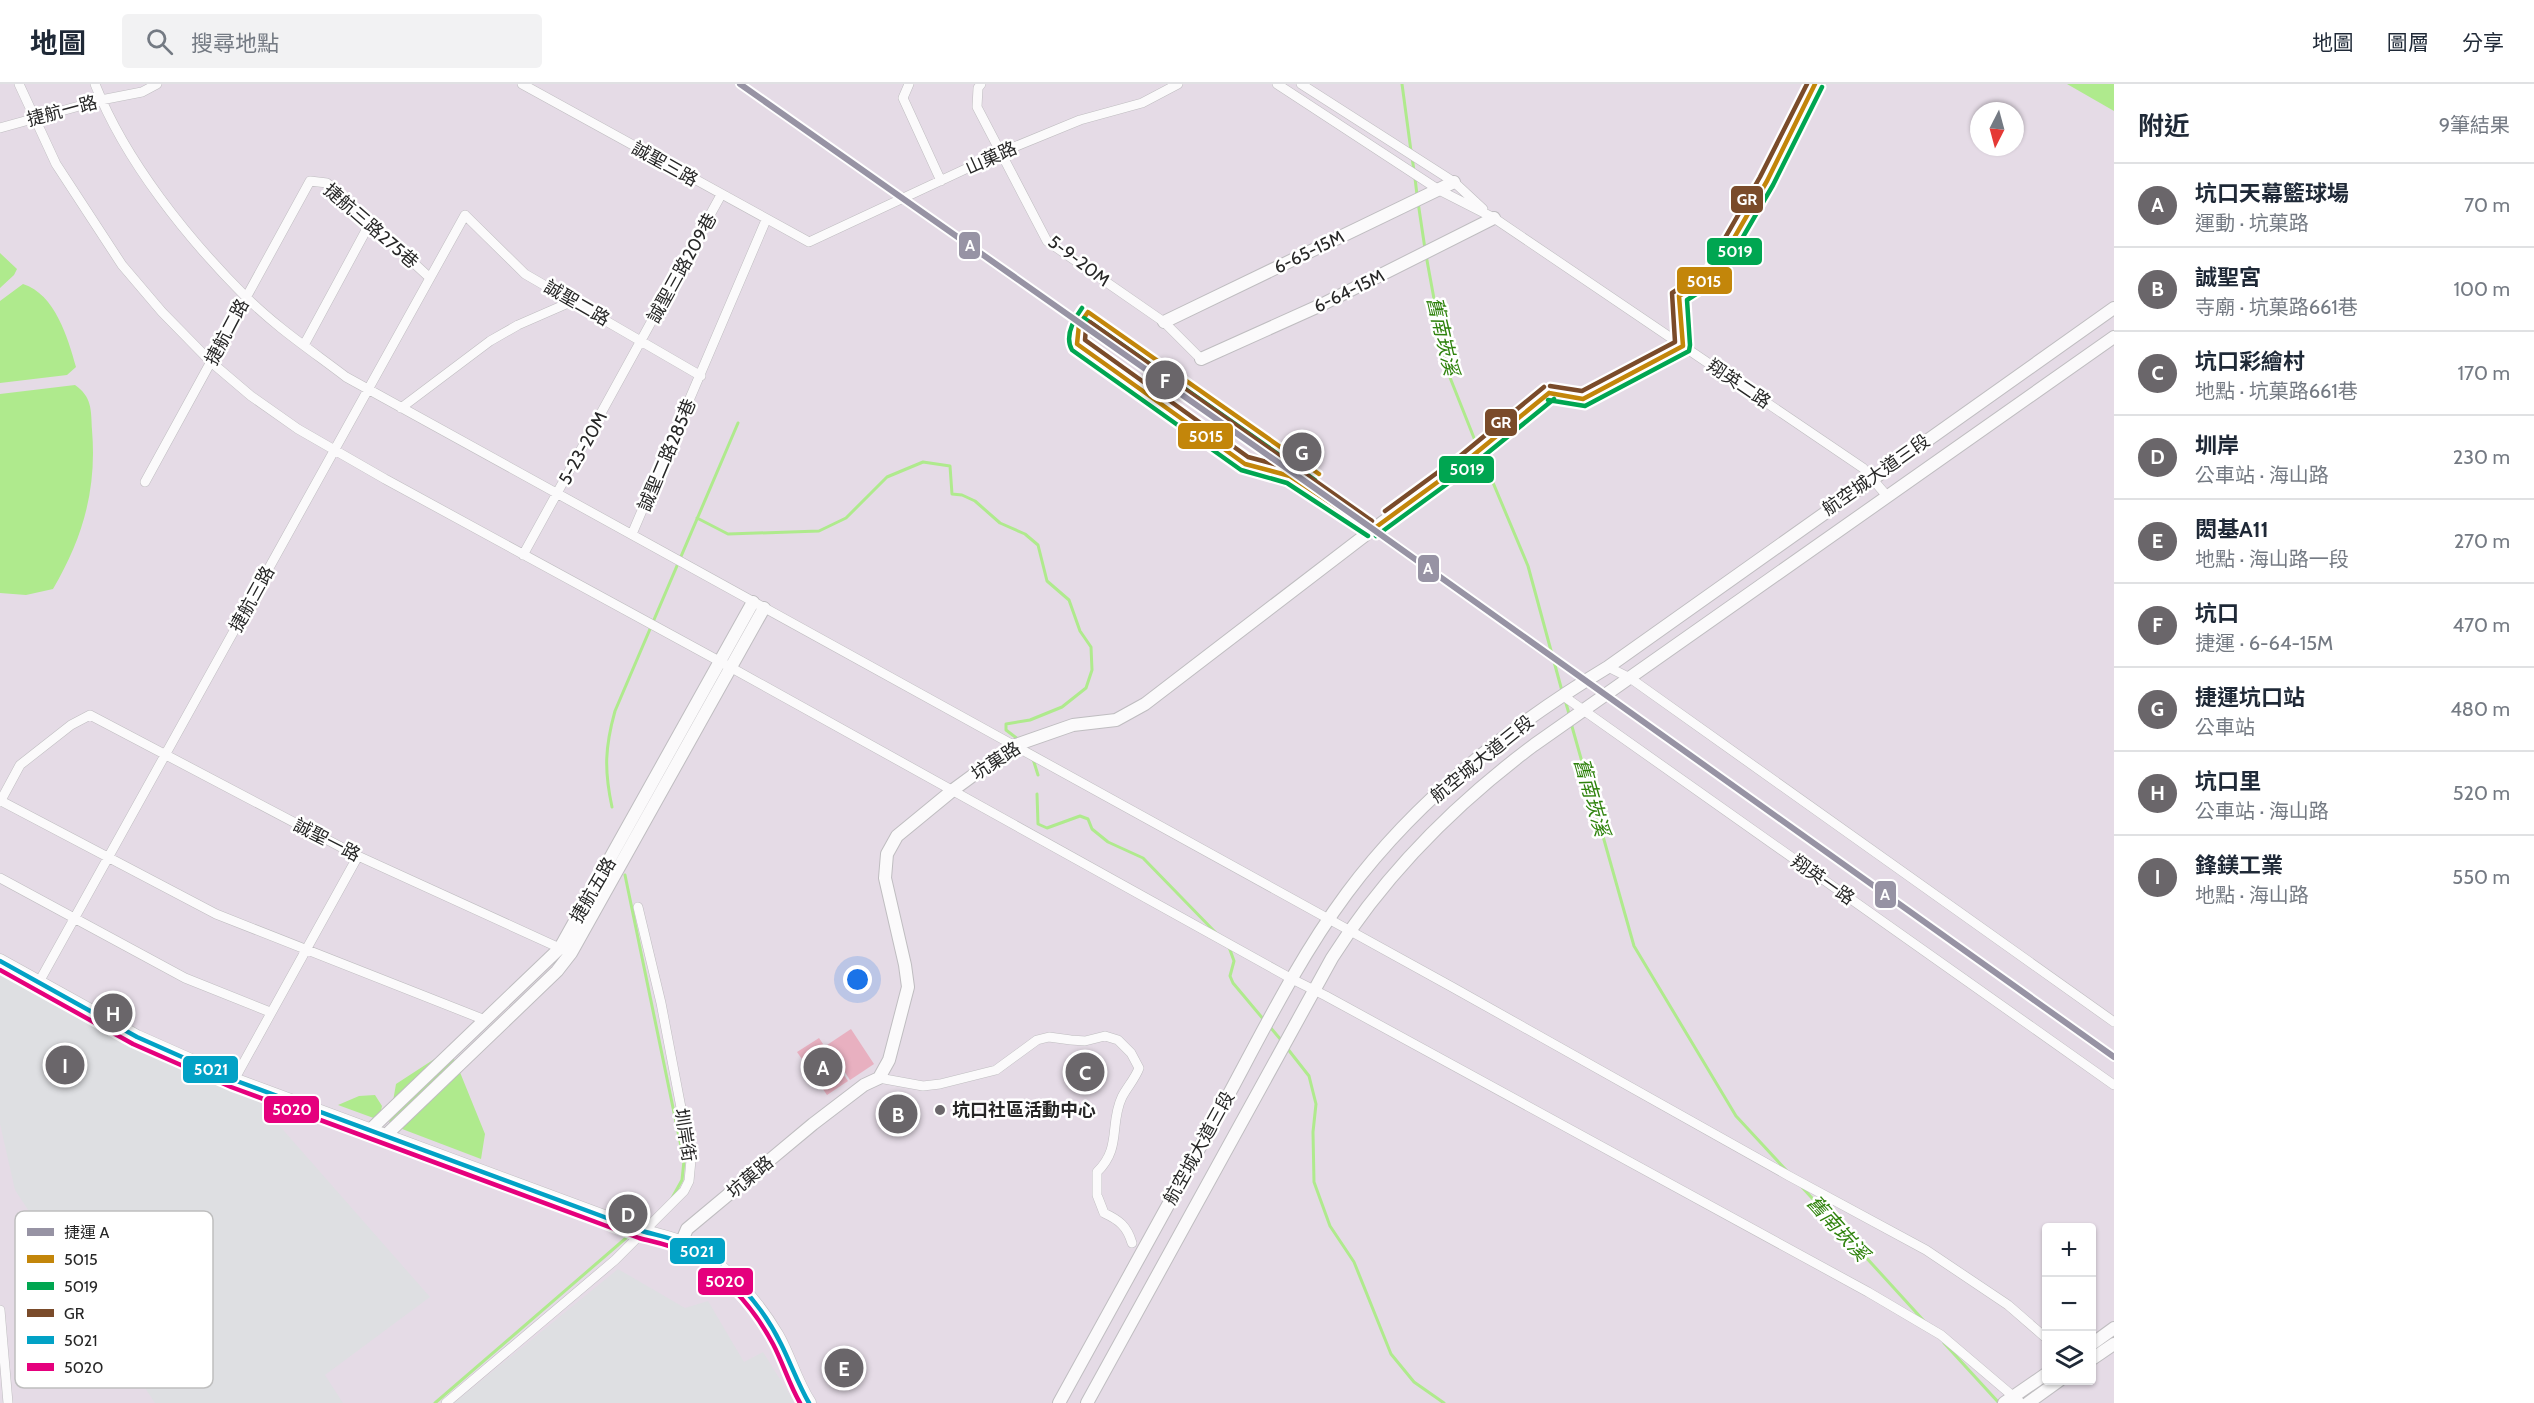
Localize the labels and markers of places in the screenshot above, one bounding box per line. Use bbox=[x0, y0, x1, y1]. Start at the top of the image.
pin: F bbox=[1146, 358, 1184, 402]
pin: G bbox=[1282, 430, 1322, 475]
pin: H bbox=[94, 990, 132, 1036]
pin: I bbox=[46, 1042, 84, 1088]
pin: A bbox=[804, 1044, 842, 1090]
pin: C bbox=[1066, 1050, 1104, 1094]
pin: B bbox=[878, 1092, 918, 1136]
place label: 坑口社區活動中心 bbox=[952, 1099, 1096, 1121]
marker: 坑口社區活動中心 bbox=[933, 1103, 947, 1117]
pin: D bbox=[608, 1192, 648, 1236]
pin: E bbox=[824, 1346, 864, 1390]

